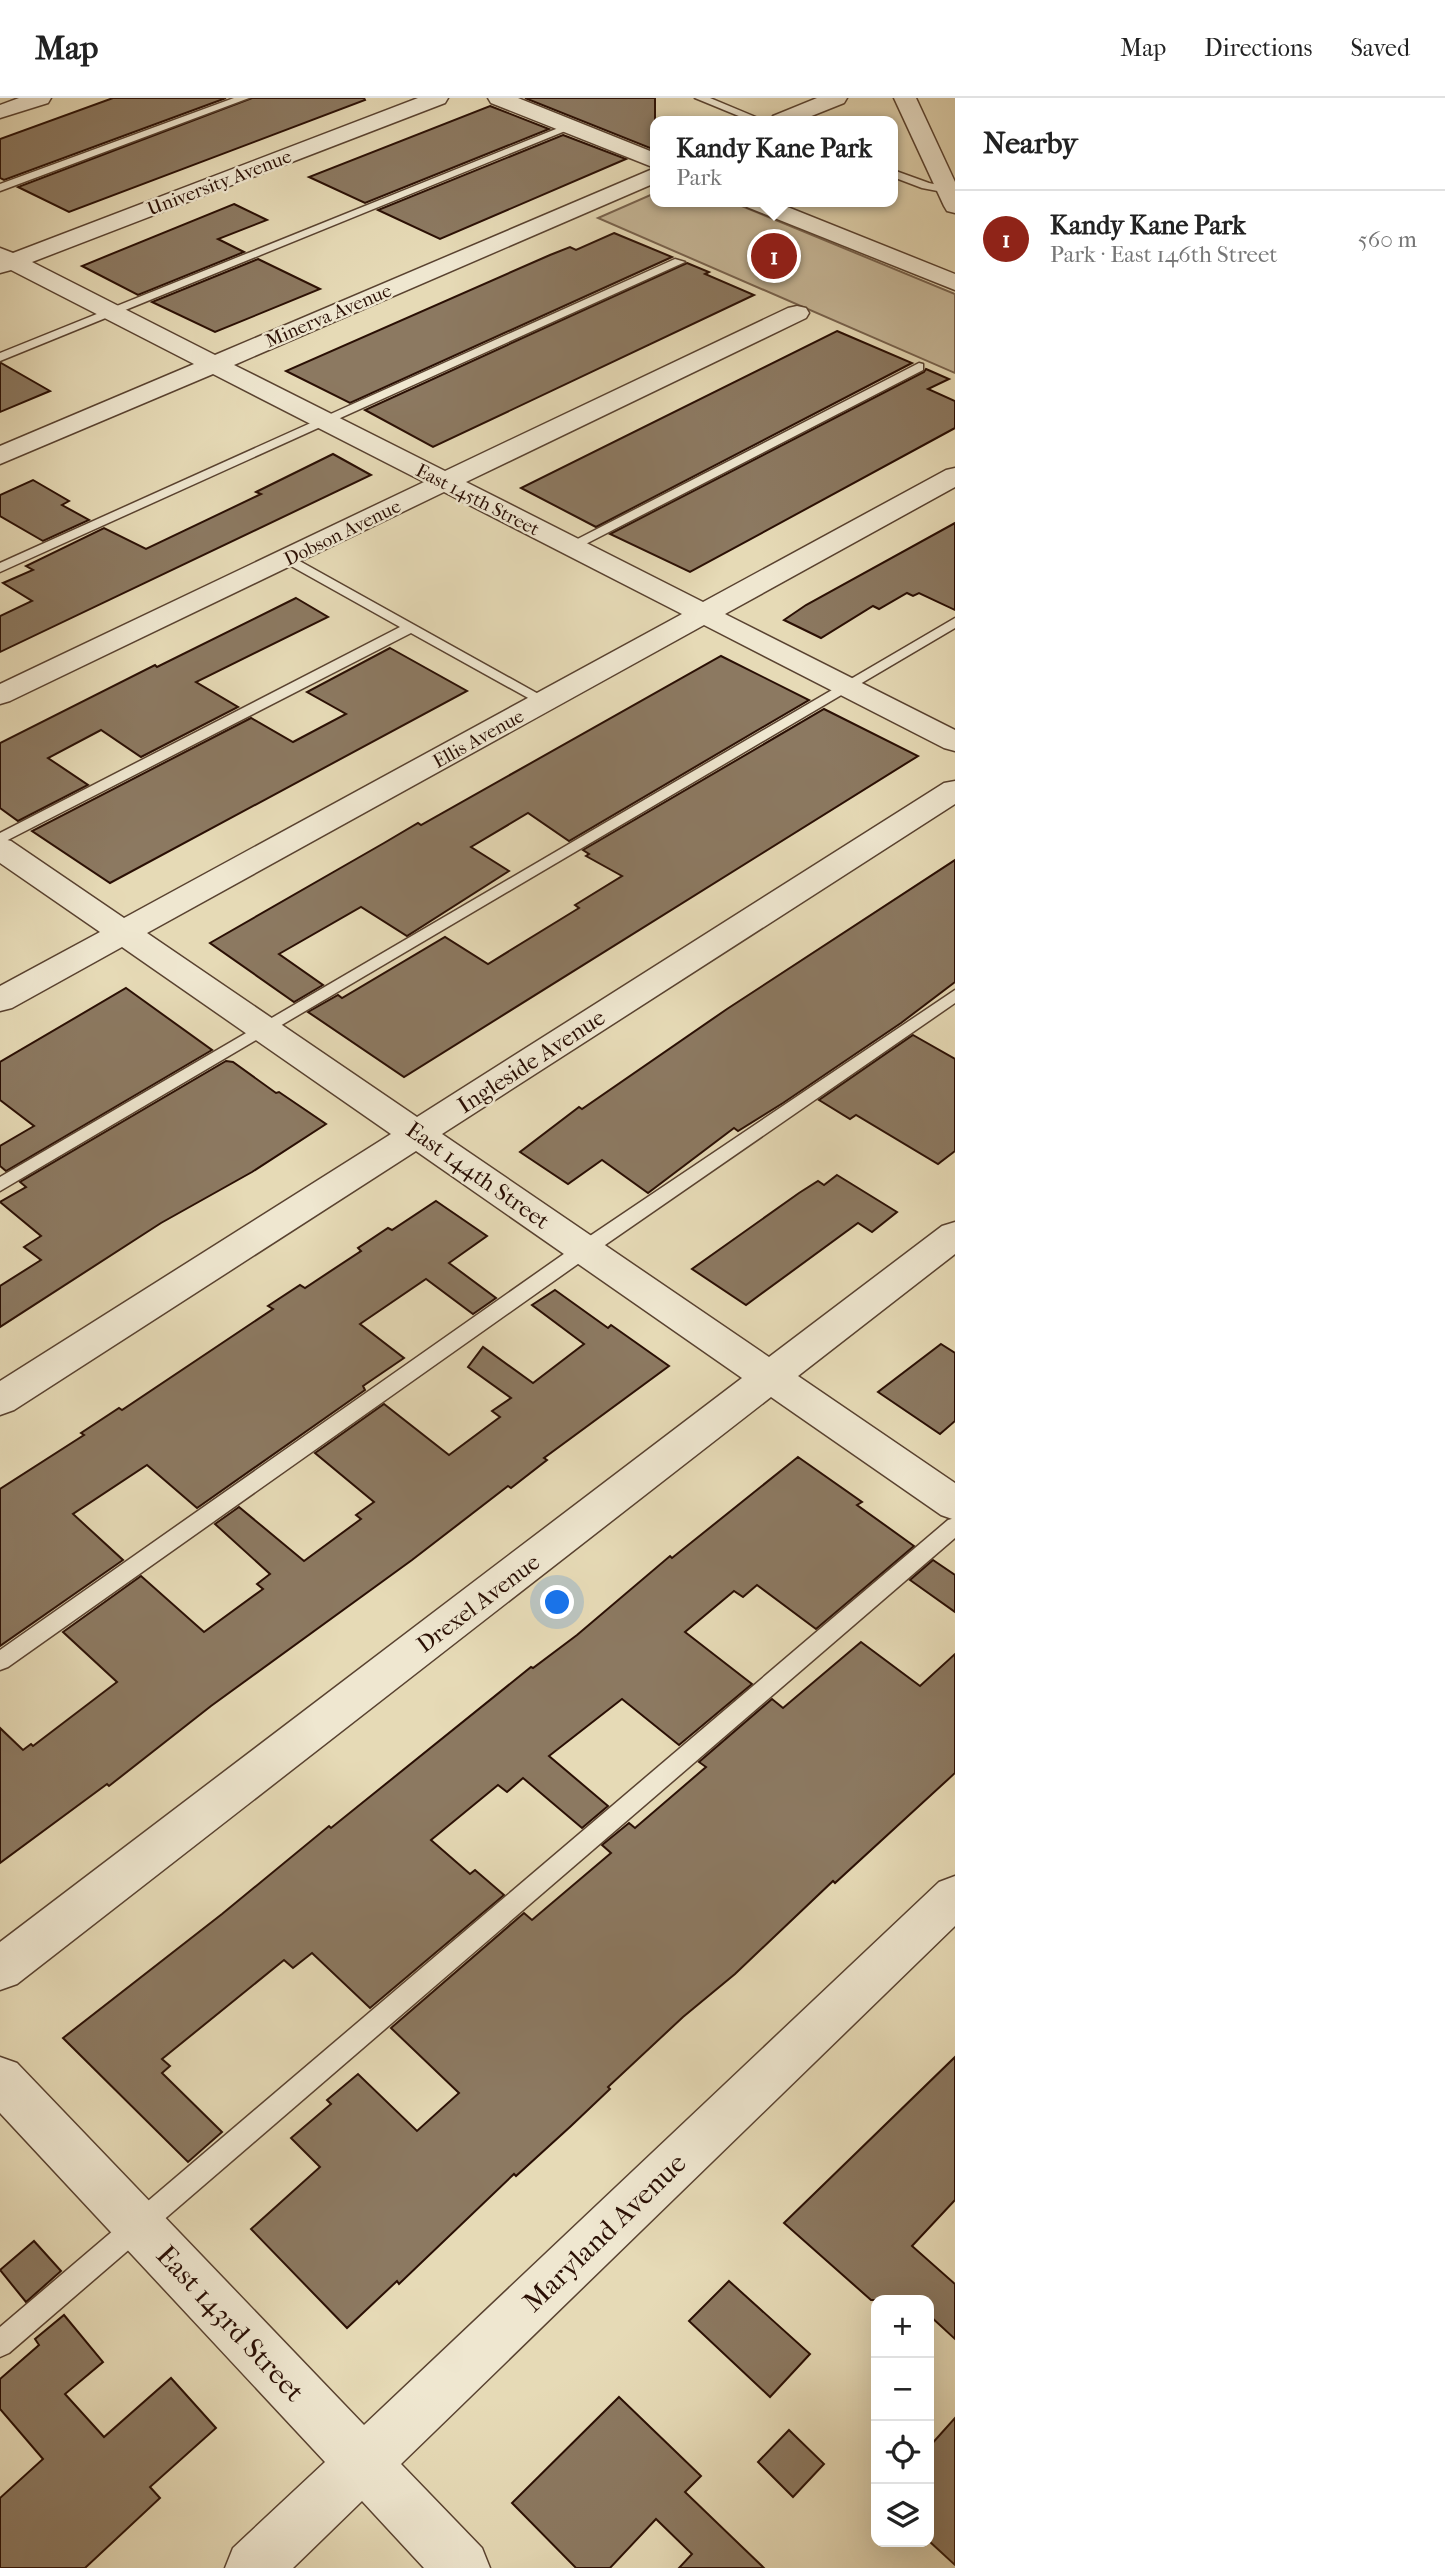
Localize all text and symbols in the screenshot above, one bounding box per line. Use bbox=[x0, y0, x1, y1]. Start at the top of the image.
text: Map bbox=[35, 29, 98, 68]
text: Map bbox=[1120, 34, 1166, 62]
text: Directions bbox=[1204, 34, 1312, 62]
text: Saved bbox=[1350, 34, 1410, 62]
popup bbox=[650, 116, 898, 207]
text: Nearby bbox=[983, 126, 1078, 161]
text: Kandy Kane Park bbox=[676, 133, 872, 164]
street label: University Avenue bbox=[144, 145, 294, 221]
text: Park bbox=[676, 164, 722, 191]
text: Kandy Kane Park bbox=[1050, 210, 1246, 241]
text: 1 bbox=[1002, 226, 1010, 253]
text: 560 m bbox=[1358, 226, 1417, 253]
pin: 1 bbox=[751, 230, 797, 282]
text: Park · East 146th Street bbox=[1050, 241, 1278, 268]
street label: Minerva Avenue bbox=[262, 279, 395, 352]
street label: East 145th Street bbox=[412, 459, 543, 541]
street label: Dobson Avenue bbox=[281, 495, 404, 571]
street label: Ellis Avenue bbox=[429, 705, 528, 773]
street label: Ingleside Avenue bbox=[452, 1004, 610, 1119]
street label: East 144th Street bbox=[401, 1116, 554, 1235]
street label: Drexel Avenue bbox=[412, 1548, 545, 1658]
your location bbox=[540, 1585, 574, 1619]
street label: Maryland Avenue bbox=[516, 2146, 693, 2318]
street label: East 143rd Street bbox=[150, 2239, 311, 2408]
map controls bbox=[871, 2295, 934, 2547]
button: + bbox=[871, 2295, 934, 2358]
button: − bbox=[871, 2358, 934, 2421]
button: locate bbox=[871, 2421, 934, 2484]
button: layers bbox=[871, 2484, 934, 2547]

